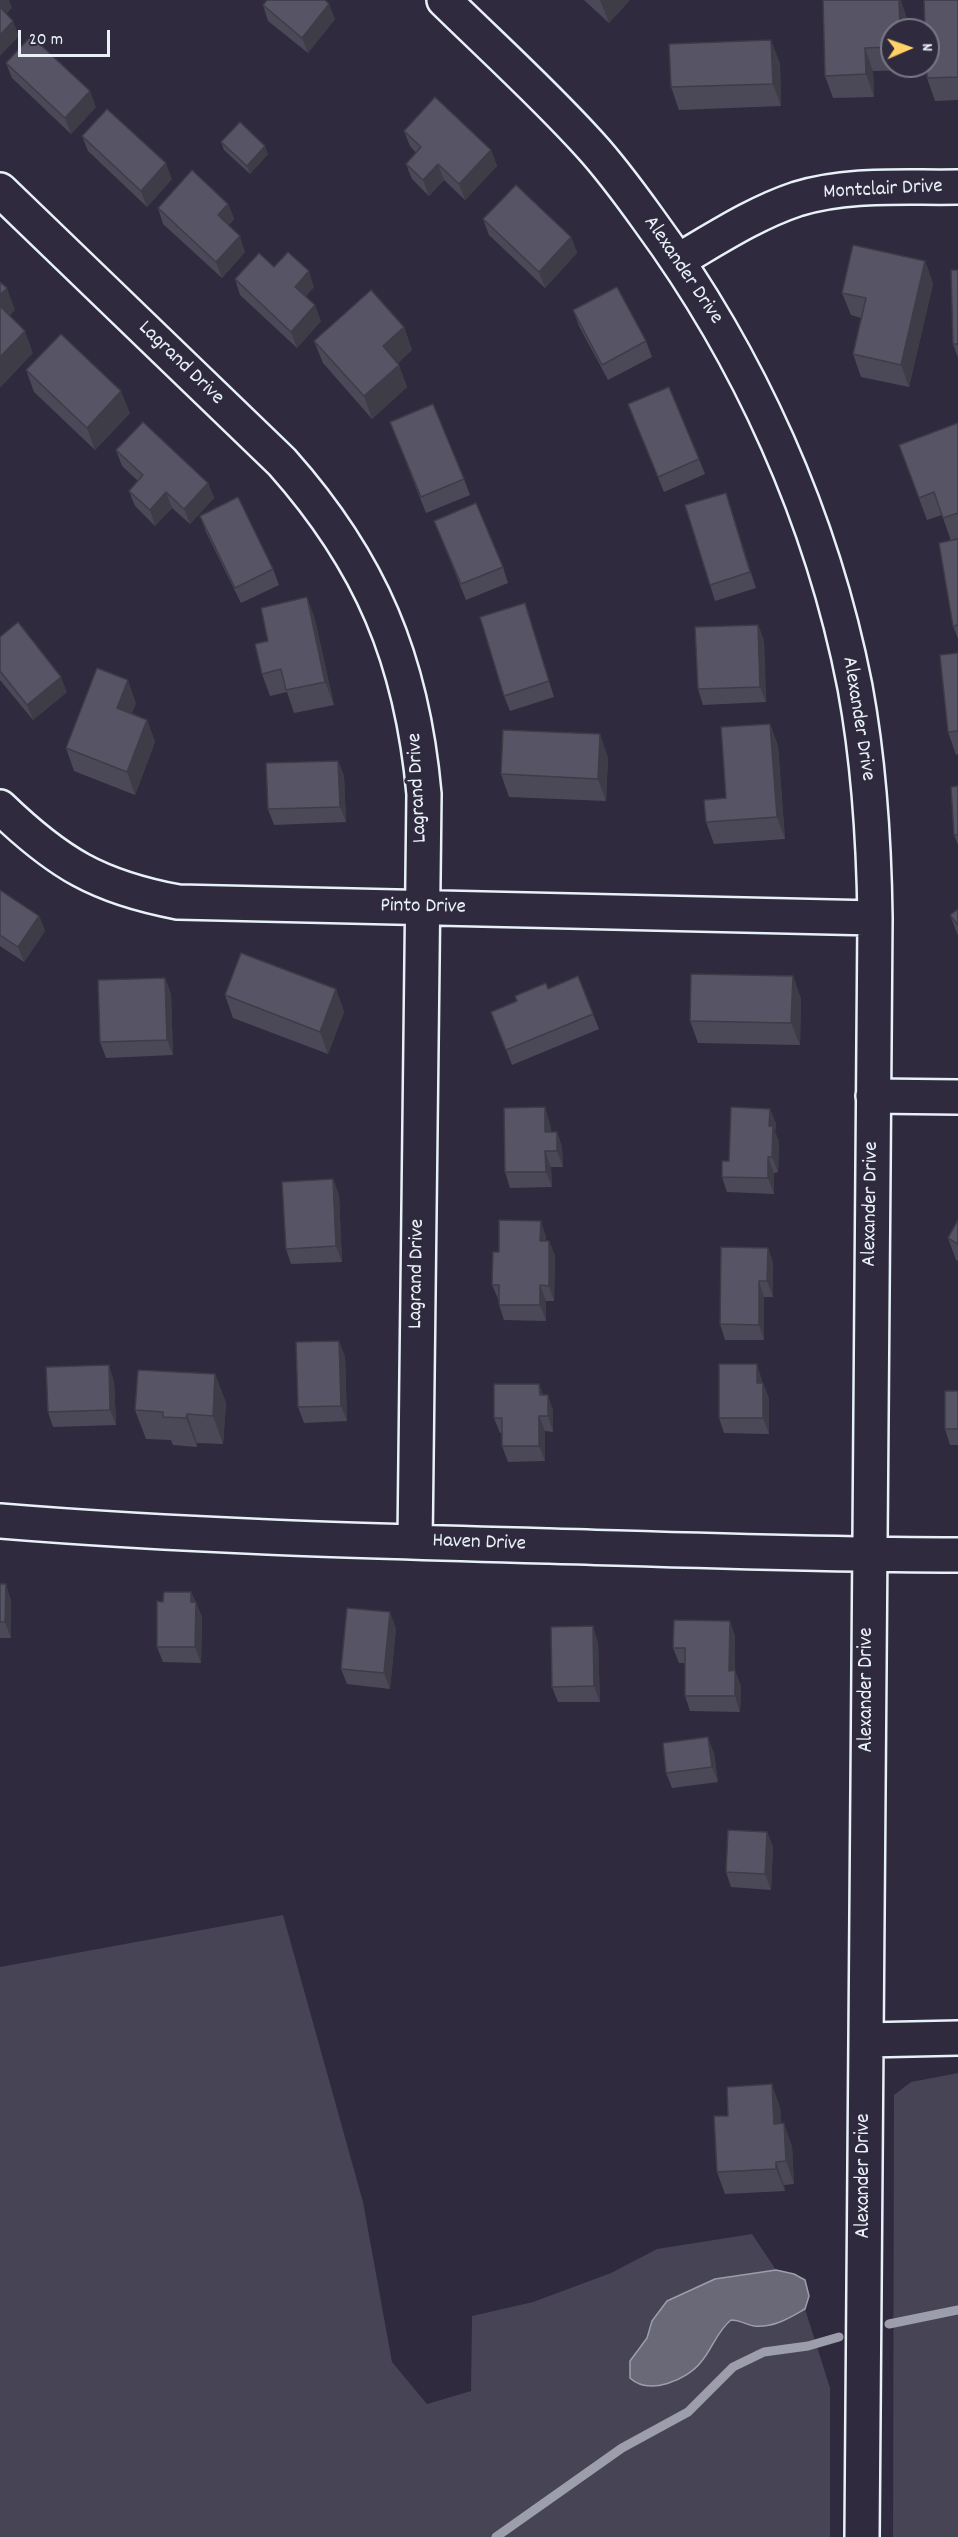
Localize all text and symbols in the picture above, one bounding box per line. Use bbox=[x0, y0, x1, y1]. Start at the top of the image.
scale bar bbox=[21, 18, 112, 56]
north arrow bbox=[880, 18, 940, 78]
text: 20 m bbox=[29, 28, 63, 53]
text: N bbox=[915, 43, 938, 52]
street label: Montclair Drive bbox=[823, 175, 943, 207]
street label: Alexander Drive bbox=[637, 212, 727, 330]
street label: Lagrand Drive bbox=[132, 317, 228, 411]
street label: Alexander Drive bbox=[835, 655, 879, 783]
street label: Lagrand Drive bbox=[404, 732, 434, 844]
street label: Pinto Drive bbox=[380, 895, 466, 921]
street label: Alexander Drive bbox=[858, 1141, 886, 1267]
street label: Lagrand Drive bbox=[404, 1219, 432, 1329]
street label: Haven Drive bbox=[432, 1530, 526, 1558]
street label: Alexander Drive bbox=[855, 1627, 881, 1753]
street label: Alexander Drive bbox=[852, 2113, 878, 2239]

